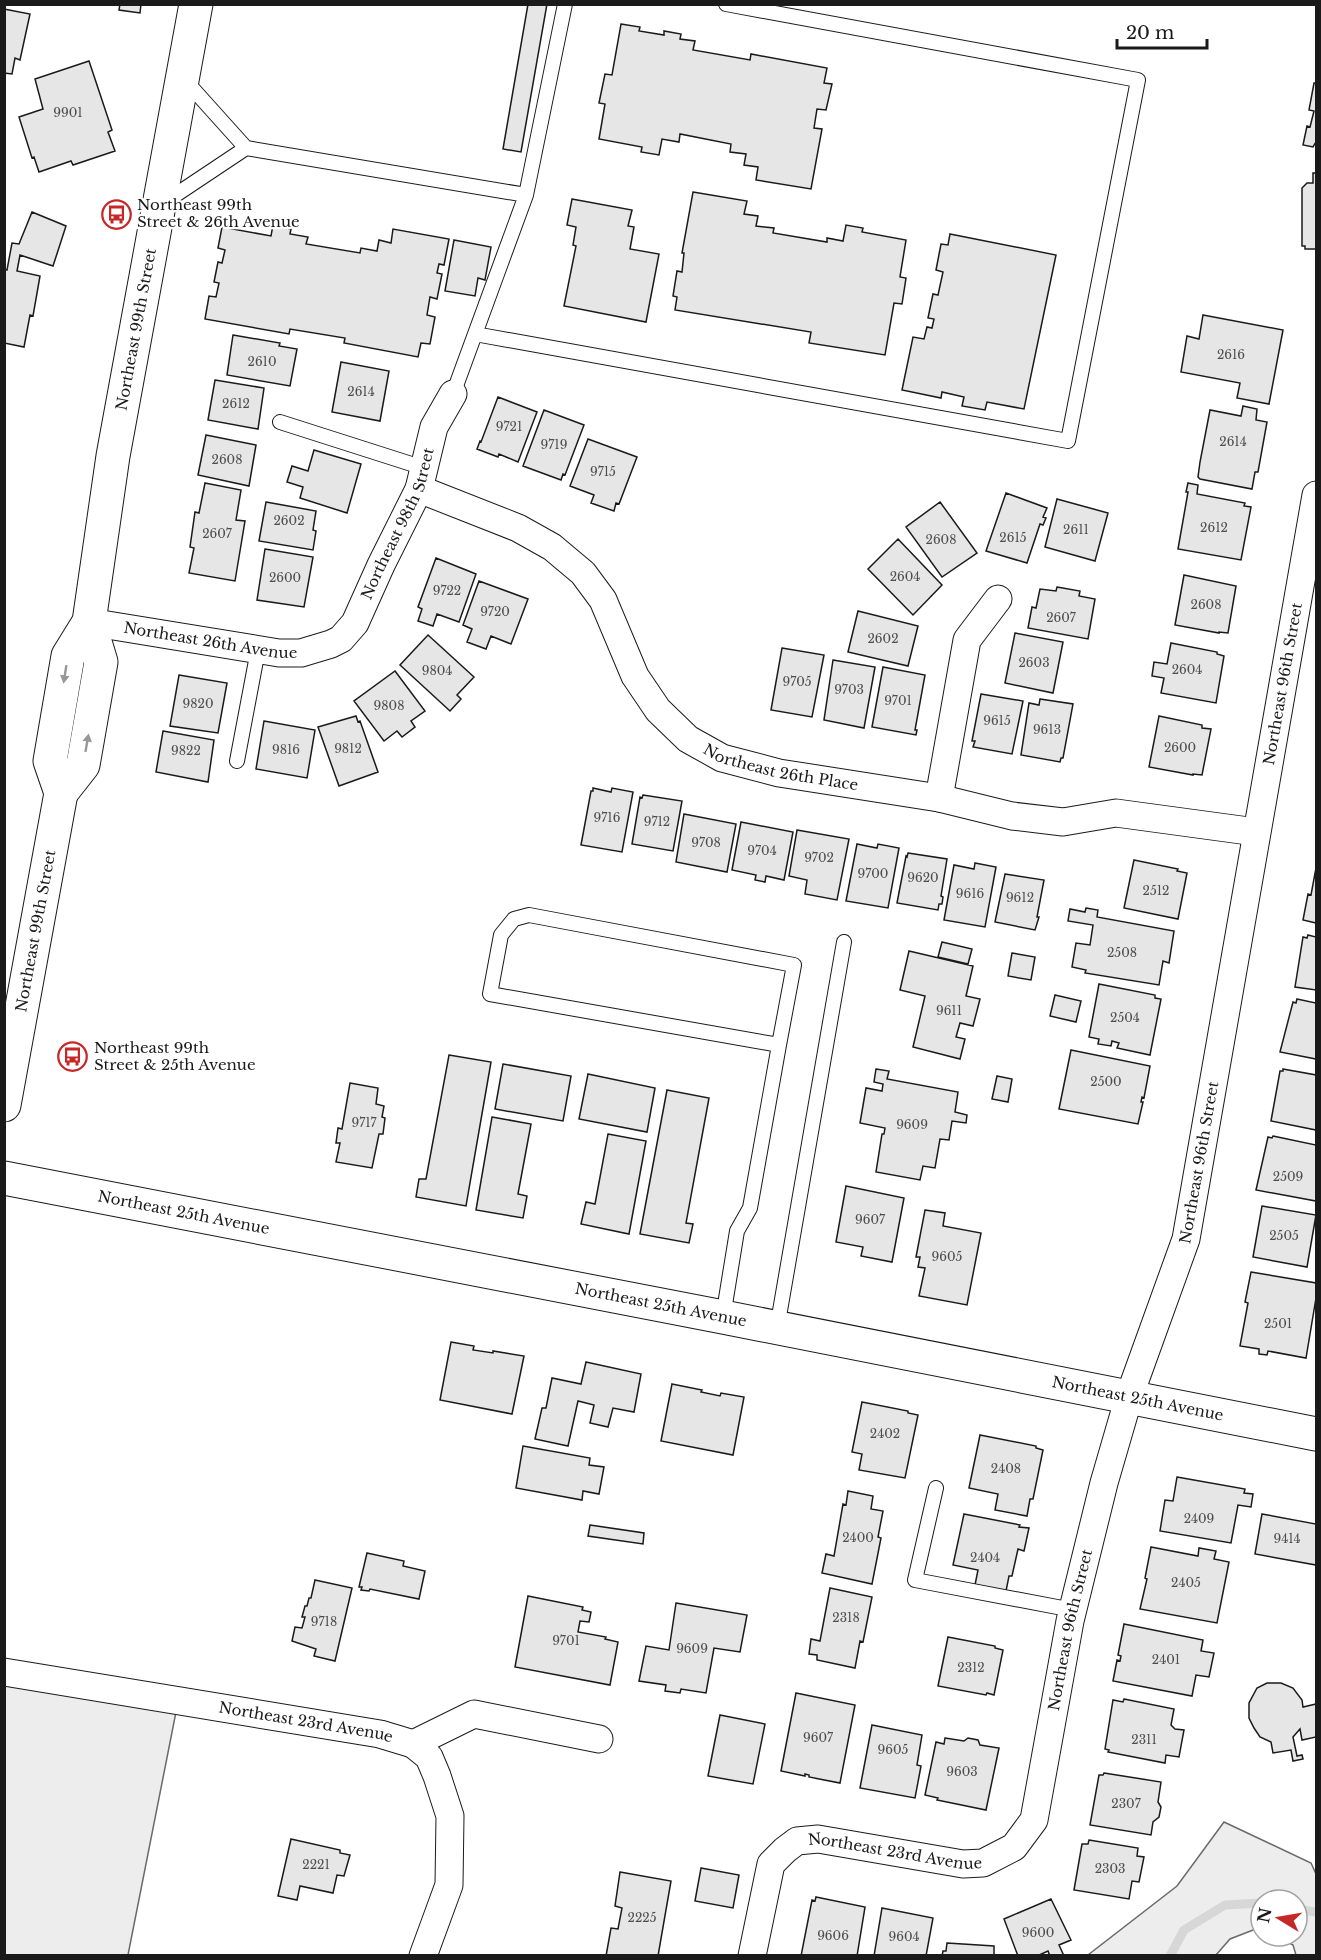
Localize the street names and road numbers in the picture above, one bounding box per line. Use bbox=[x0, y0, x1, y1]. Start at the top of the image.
street label: Northeast 99th Street bbox=[112, 246, 160, 412]
street label: Northeast 98th Street bbox=[357, 445, 438, 602]
street label: Northeast 96th Street bbox=[1259, 601, 1306, 766]
street label: Northeast 26th Avenue bbox=[122, 618, 297, 662]
street label: Northeast 26th Place bbox=[700, 739, 860, 794]
street label: Northeast 99th Street bbox=[11, 848, 60, 1013]
street label: Northeast 96th Street bbox=[1175, 1079, 1222, 1245]
street label: Northeast 25th Avenue bbox=[96, 1186, 271, 1238]
street label: Northeast 25th Avenue bbox=[573, 1279, 748, 1330]
street label: Northeast 25th Avenue bbox=[1050, 1372, 1225, 1425]
street label: Northeast 96th Street bbox=[1044, 1547, 1096, 1712]
street label: Northeast 23rd Avenue bbox=[217, 1698, 395, 1746]
street label: Northeast 23rd Avenue bbox=[807, 1829, 983, 1873]

